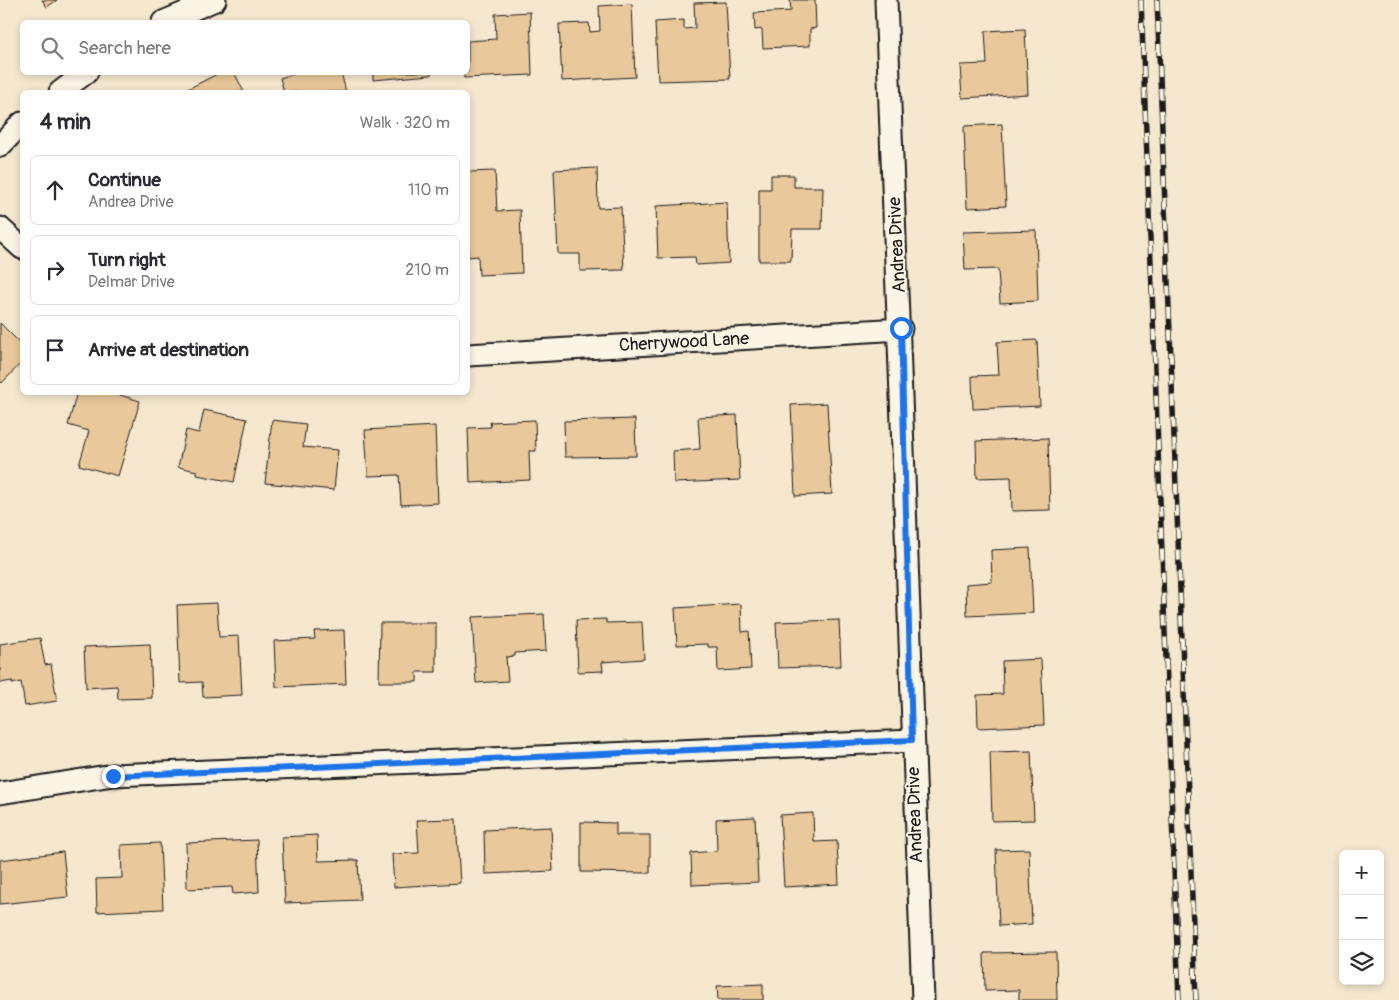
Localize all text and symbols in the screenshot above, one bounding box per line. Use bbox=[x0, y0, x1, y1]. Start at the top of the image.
search box bbox=[20, 20, 470, 75]
icon: search bbox=[38, 34, 66, 62]
text: Search here bbox=[78, 36, 171, 60]
text: 4 min bbox=[40, 109, 91, 136]
text: Walk · 320 m bbox=[360, 113, 450, 133]
text: Continue bbox=[88, 168, 161, 192]
icon: ahead bbox=[41, 176, 69, 204]
text: 110 m bbox=[408, 180, 449, 200]
text: Andrea Drive bbox=[88, 192, 174, 212]
street label: Andrea Drive bbox=[883, 196, 911, 294]
text: Turn right bbox=[88, 248, 166, 272]
icon: right bbox=[41, 256, 69, 284]
text: 210 m bbox=[405, 260, 449, 280]
text: Delmar Drive bbox=[88, 272, 175, 292]
route start bbox=[890, 317, 913, 340]
street label: Cherrywood Lane bbox=[618, 327, 750, 357]
icon: arrive bbox=[41, 336, 69, 364]
text: Arrive at destination bbox=[88, 338, 249, 362]
route end bbox=[102, 765, 125, 788]
street label: Andrea Drive bbox=[902, 766, 928, 864]
map controls bbox=[1339, 850, 1384, 985]
button: + bbox=[1339, 850, 1384, 895]
button: − bbox=[1339, 895, 1384, 940]
button: layers bbox=[1339, 940, 1384, 985]

